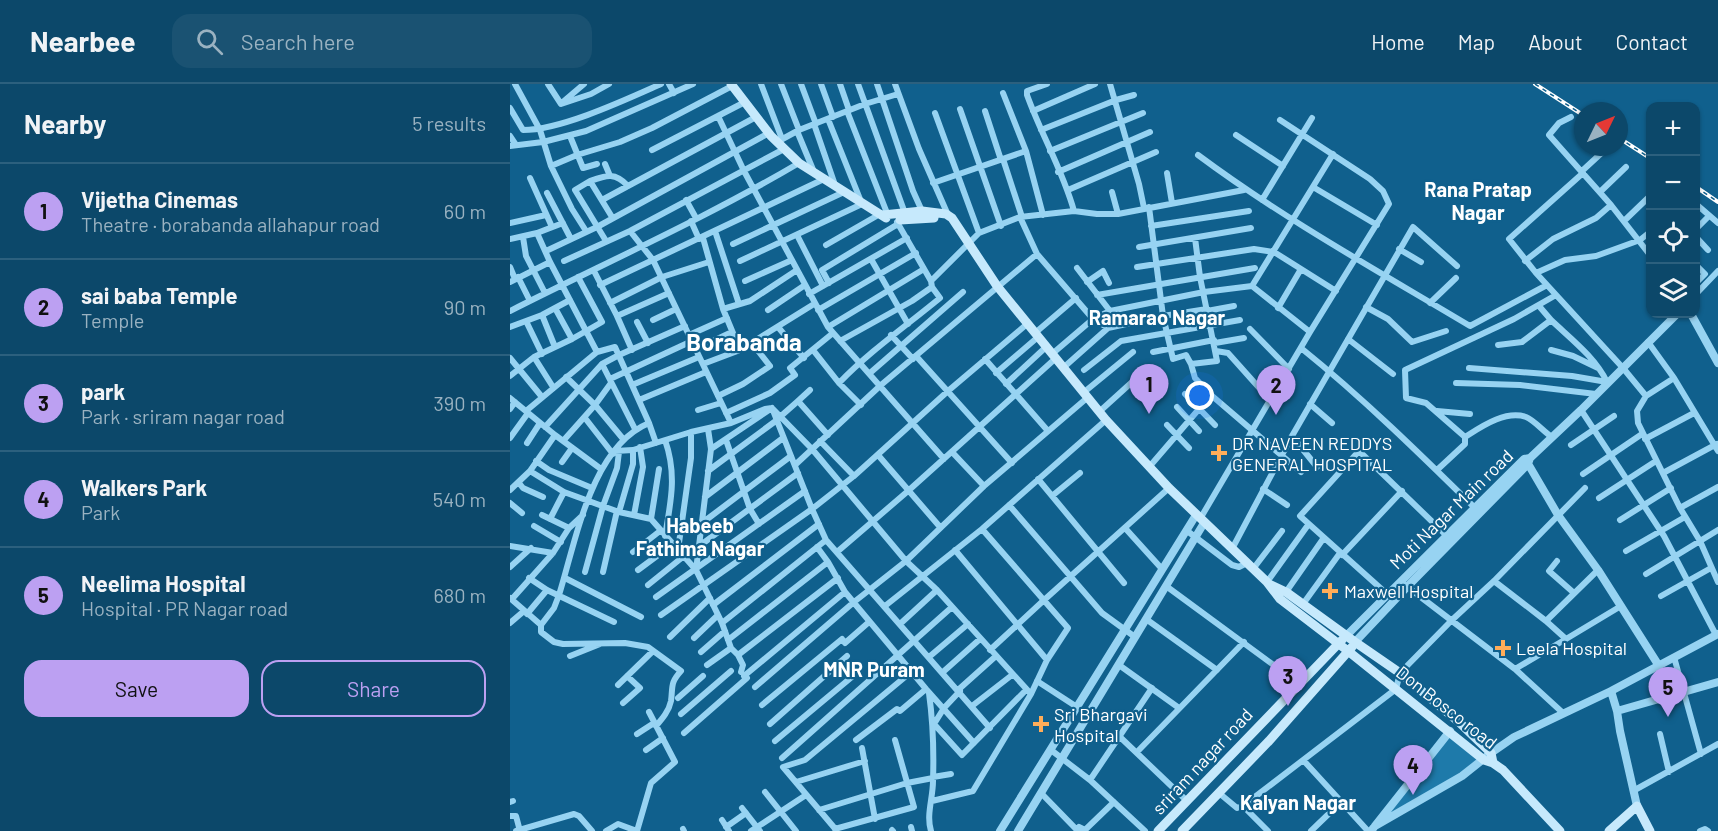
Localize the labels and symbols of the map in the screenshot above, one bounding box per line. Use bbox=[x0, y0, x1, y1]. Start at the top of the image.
north arrow bbox=[1574, 102, 1628, 156]
district label: Rana Pratap Nagar bbox=[1424, 177, 1532, 224]
district label: Ramarao Nagar bbox=[1089, 305, 1226, 329]
district label: Borabanda bbox=[686, 327, 802, 356]
pin: 1 bbox=[1130, 364, 1168, 414]
pin: 2 bbox=[1256, 366, 1296, 415]
your location bbox=[1185, 381, 1214, 410]
place label: DR NAVEEN REDDYS GENERAL HOSPITAL bbox=[1232, 432, 1392, 475]
marker: DR NAVEEN REDDYS GENERAL HOSPITAL bbox=[1210, 444, 1228, 462]
street label: Moti Nagar Main road bbox=[1385, 444, 1517, 574]
district label: Habeeb Fathima Nagar bbox=[636, 513, 765, 560]
place label: Maxwell Hospital bbox=[1344, 580, 1473, 602]
marker: Maxwell Hospital bbox=[1321, 582, 1339, 600]
place label: Leela Hospital bbox=[1516, 637, 1627, 659]
marker: Leela Hospital bbox=[1494, 639, 1512, 657]
pin: 3 bbox=[1268, 656, 1308, 706]
district label: MNR Puram bbox=[823, 657, 925, 681]
street label: Don Bosco road bbox=[1392, 661, 1502, 753]
pin: 5 bbox=[1648, 668, 1688, 717]
place label: Sri Bhargavi Hospital bbox=[1054, 703, 1148, 746]
street label: sriram nagar road bbox=[1147, 703, 1257, 819]
marker: Sri Bhargavi Hospital bbox=[1032, 715, 1050, 733]
pin: 4 bbox=[1394, 746, 1432, 795]
district label: Kalyan Nagar bbox=[1240, 790, 1356, 814]

